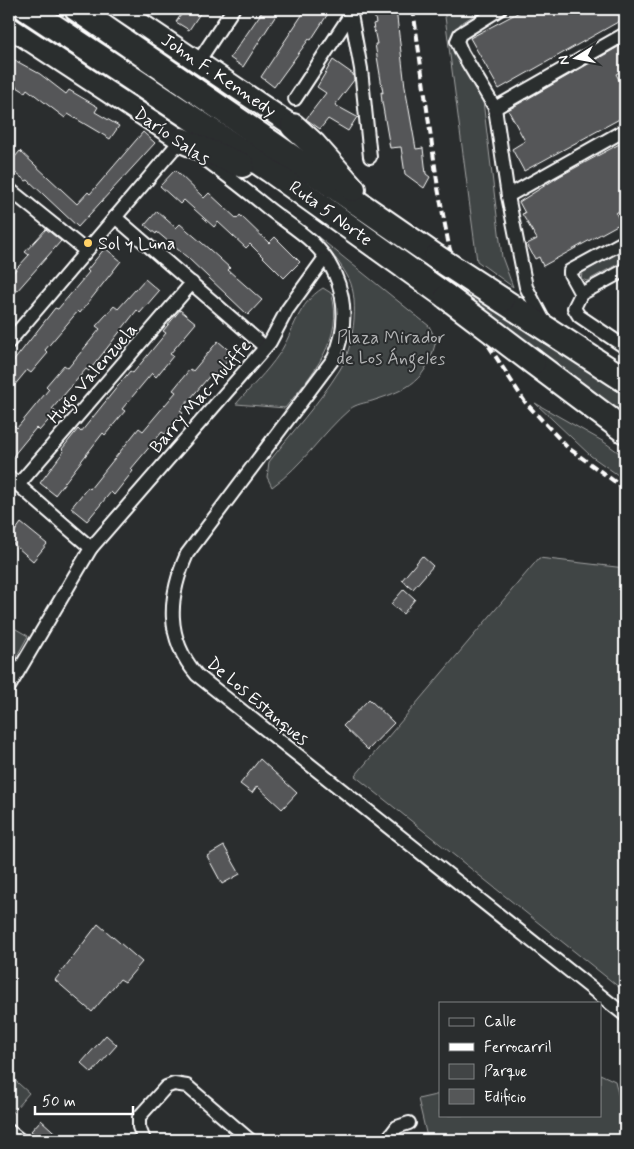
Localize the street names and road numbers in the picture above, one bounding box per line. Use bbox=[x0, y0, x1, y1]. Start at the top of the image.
street label: John F. Kennedy bbox=[156, 28, 281, 123]
street label: Darío Salas bbox=[129, 102, 214, 172]
street label: Ruta 5 Norte bbox=[284, 175, 377, 252]
street label: Hugo Valenzuela bbox=[42, 318, 145, 430]
street label: Barry Mac-Auliffe bbox=[145, 334, 257, 459]
street label: De Los Estanques bbox=[201, 652, 313, 752]

